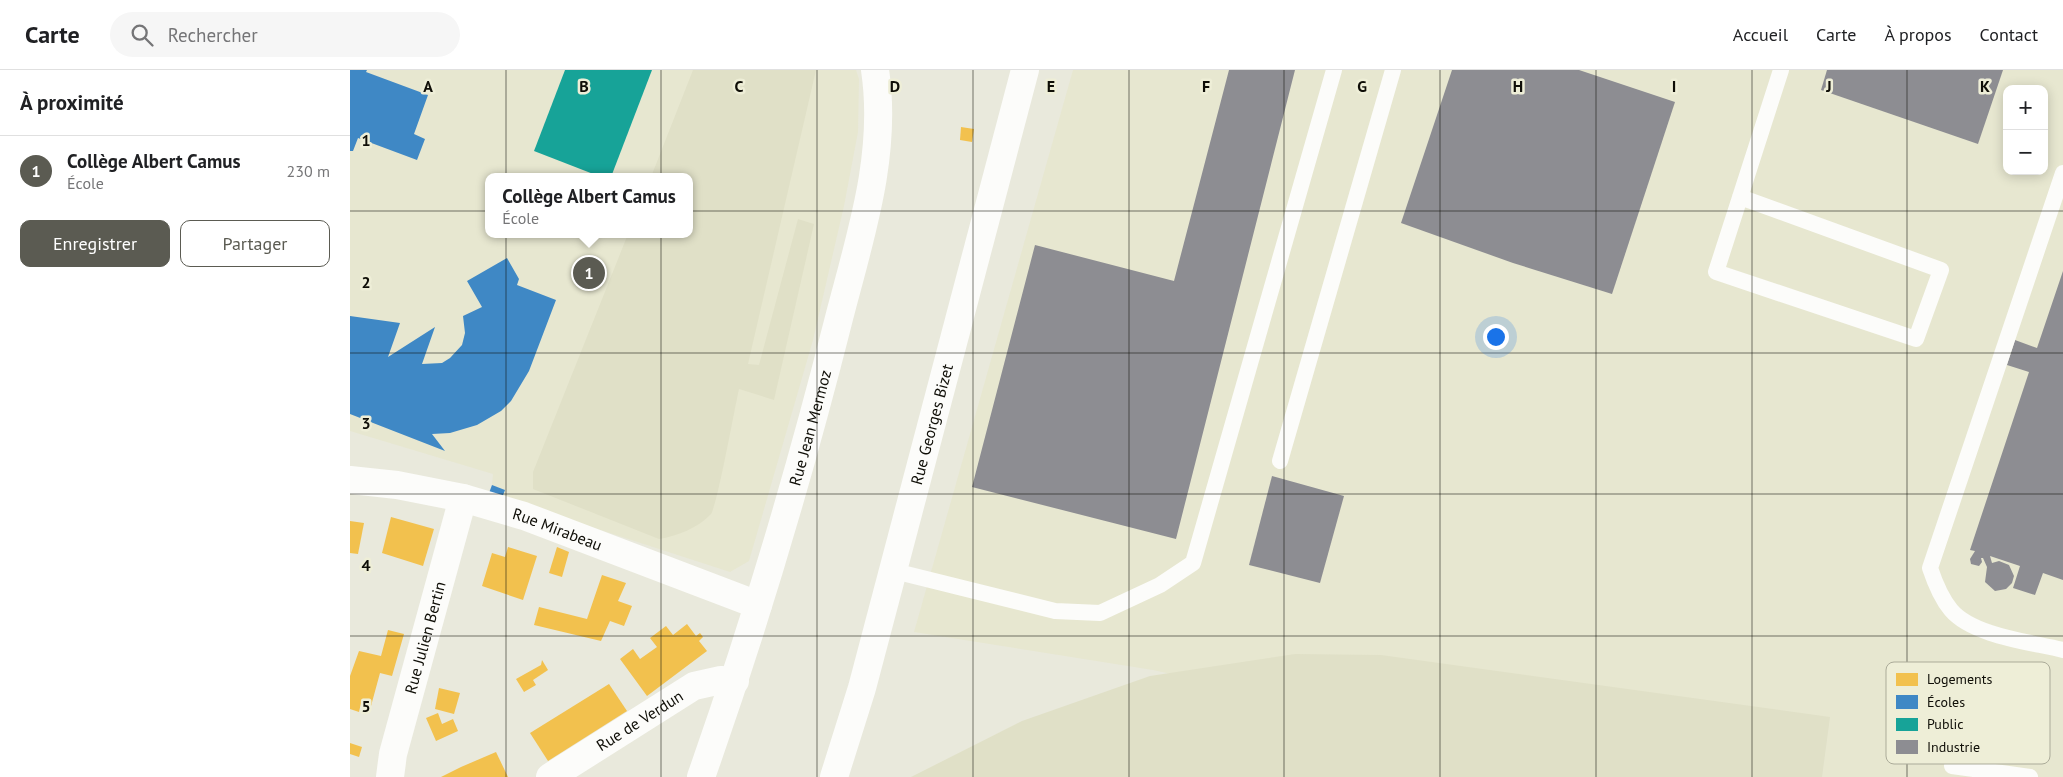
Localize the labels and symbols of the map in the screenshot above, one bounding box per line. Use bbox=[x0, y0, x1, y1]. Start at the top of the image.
text: A bbox=[423, 76, 433, 96]
text: B bbox=[579, 76, 589, 96]
text: C bbox=[735, 76, 744, 96]
text: D bbox=[890, 76, 900, 96]
text: E bbox=[1047, 76, 1055, 96]
text: F bbox=[1202, 76, 1210, 96]
text: G bbox=[1357, 76, 1367, 96]
text: H bbox=[1513, 76, 1523, 96]
text: I bbox=[1672, 76, 1676, 96]
text: J bbox=[1825, 76, 1832, 96]
text: K bbox=[1980, 76, 1990, 96]
text: 1 bbox=[361, 130, 371, 150]
pin: 1 bbox=[573, 254, 605, 292]
text: 2 bbox=[361, 272, 371, 292]
your location bbox=[1483, 324, 1509, 350]
street label: Rue Georges Bizet bbox=[906, 361, 957, 487]
street label: Rue Jean Mermoz bbox=[784, 368, 835, 488]
text: 3 bbox=[361, 413, 371, 433]
street label: Rue Mirabeau bbox=[510, 503, 605, 555]
text: 4 bbox=[361, 555, 371, 575]
street label: Rue Julien Bertin bbox=[400, 579, 450, 696]
legend bbox=[1886, 662, 2050, 764]
text: Logements bbox=[1927, 670, 1992, 688]
street label: Rue de Verdun bbox=[593, 686, 687, 755]
text: Écoles bbox=[1927, 693, 1965, 711]
text: 5 bbox=[361, 696, 371, 716]
text: Public bbox=[1927, 715, 1964, 733]
text: Industrie bbox=[1927, 738, 1980, 756]

